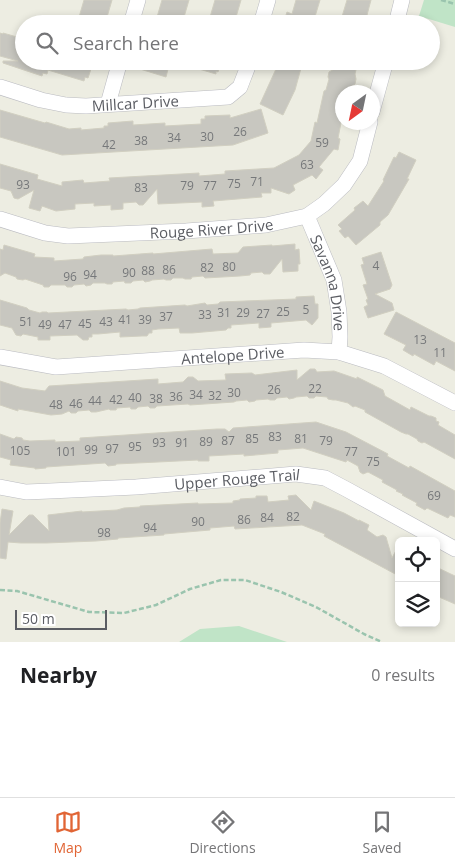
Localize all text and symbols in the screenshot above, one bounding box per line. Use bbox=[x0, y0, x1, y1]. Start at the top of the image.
search box bbox=[15, 15, 440, 70]
icon: search bbox=[33, 29, 61, 57]
text: Search here bbox=[73, 30, 179, 56]
north arrow bbox=[335, 85, 380, 130]
street label: Millcar Drive bbox=[91, 90, 180, 116]
house number: 26 bbox=[233, 123, 247, 140]
house number: 30 bbox=[200, 128, 214, 145]
house number: 34 bbox=[167, 129, 181, 146]
house number: 38 bbox=[134, 132, 148, 149]
house number: 59 bbox=[315, 134, 329, 151]
house number: 42 bbox=[102, 136, 116, 153]
house number: 63 bbox=[300, 156, 314, 173]
house number: 71 bbox=[250, 173, 264, 190]
house number: 75 bbox=[227, 175, 241, 192]
house number: 93 bbox=[16, 176, 30, 193]
house number: 79 bbox=[180, 177, 194, 194]
house number: 77 bbox=[203, 177, 217, 194]
house number: 83 bbox=[134, 179, 148, 196]
street label: Rouge River Drive bbox=[149, 214, 275, 243]
street label: Savanna Drive bbox=[306, 232, 350, 331]
house number: 4 bbox=[373, 257, 380, 274]
house number: 80 bbox=[222, 258, 236, 275]
house number: 82 bbox=[200, 259, 214, 276]
house number: 86 bbox=[162, 261, 176, 278]
house number: 88 bbox=[141, 262, 155, 279]
house number: 90 bbox=[122, 264, 136, 281]
house number: 94 bbox=[83, 266, 97, 283]
house number: 96 bbox=[63, 268, 77, 285]
house number: 5 bbox=[303, 301, 310, 318]
house number: 25 bbox=[276, 303, 290, 320]
house number: 31 bbox=[217, 304, 231, 321]
house number: 29 bbox=[236, 304, 250, 321]
house number: 27 bbox=[256, 305, 270, 322]
house number: 33 bbox=[198, 306, 212, 323]
house number: 37 bbox=[159, 308, 173, 325]
house number: 41 bbox=[118, 311, 132, 328]
house number: 39 bbox=[138, 311, 152, 328]
house number: 51 bbox=[19, 313, 33, 330]
house number: 43 bbox=[99, 313, 113, 330]
house number: 45 bbox=[78, 315, 92, 332]
house number: 49 bbox=[38, 316, 52, 333]
house number: 47 bbox=[58, 316, 72, 333]
house number: 13 bbox=[413, 331, 427, 348]
street label: Antelope Drive bbox=[180, 341, 285, 368]
house number: 11 bbox=[433, 344, 447, 361]
house number: 22 bbox=[308, 380, 322, 397]
house number: 26 bbox=[267, 381, 281, 398]
house number: 30 bbox=[227, 384, 241, 401]
house number: 34 bbox=[189, 386, 203, 403]
house number: 32 bbox=[208, 387, 222, 404]
house number: 36 bbox=[169, 388, 183, 405]
house number: 40 bbox=[128, 389, 142, 406]
house number: 38 bbox=[149, 390, 163, 407]
house number: 42 bbox=[109, 391, 123, 408]
house number: 44 bbox=[88, 392, 102, 409]
house number: 46 bbox=[69, 395, 83, 412]
house number: 48 bbox=[49, 396, 63, 413]
house number: 83 bbox=[268, 428, 282, 445]
house number: 85 bbox=[245, 430, 259, 447]
house number: 81 bbox=[294, 430, 308, 447]
house number: 87 bbox=[221, 432, 235, 449]
house number: 79 bbox=[319, 432, 333, 449]
house number: 89 bbox=[199, 433, 213, 450]
house number: 93 bbox=[152, 434, 166, 451]
house number: 91 bbox=[175, 434, 189, 451]
house number: 95 bbox=[128, 438, 142, 455]
house number: 97 bbox=[105, 440, 119, 457]
house number: 99 bbox=[84, 441, 98, 458]
house number: 105 bbox=[10, 442, 30, 459]
house number: 101 bbox=[56, 443, 76, 460]
house number: 77 bbox=[344, 443, 358, 460]
house number: 75 bbox=[366, 453, 380, 470]
street label: Upper Rouge Trail bbox=[173, 464, 301, 494]
house number: 69 bbox=[427, 487, 441, 504]
house number: 82 bbox=[286, 508, 300, 525]
house number: 84 bbox=[260, 509, 274, 526]
house number: 86 bbox=[237, 511, 251, 528]
house number: 90 bbox=[191, 513, 205, 530]
house number: 94 bbox=[143, 519, 157, 536]
house number: 98 bbox=[97, 524, 111, 541]
map controls bbox=[395, 537, 440, 627]
button: locate bbox=[395, 537, 440, 582]
button: layers bbox=[395, 582, 440, 627]
scale bar bbox=[15, 607, 108, 630]
text: 50 m bbox=[22, 609, 55, 628]
text: Nearby bbox=[20, 661, 97, 689]
text: 0 results bbox=[371, 664, 435, 686]
tab: Map bbox=[53, 808, 82, 857]
tab: Directions bbox=[189, 808, 256, 857]
tab: Saved bbox=[363, 808, 401, 857]

